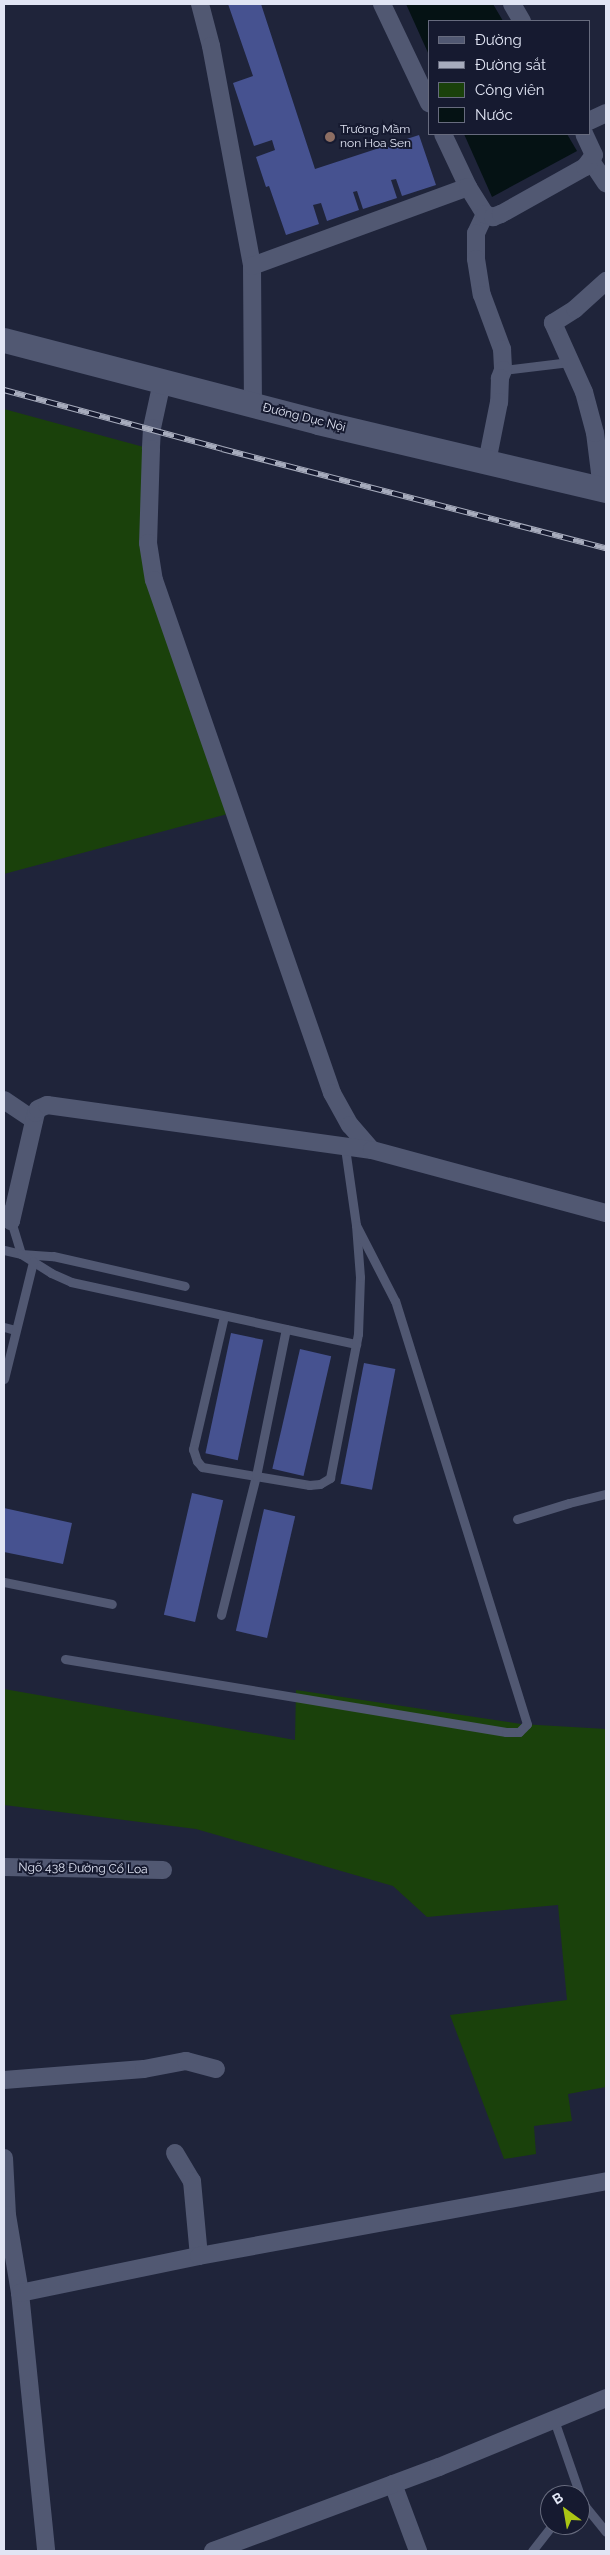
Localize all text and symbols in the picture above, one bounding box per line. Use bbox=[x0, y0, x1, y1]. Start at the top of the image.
legend bbox=[428, 20, 590, 135]
text: Đường bbox=[475, 31, 522, 49]
text: Đường sắt bbox=[475, 56, 546, 74]
text: Công viên bbox=[475, 81, 544, 99]
text: Nước bbox=[475, 106, 513, 124]
place label: Trường Mầm non Hoa Sen bbox=[340, 123, 411, 151]
marker: Trường Mầm non Hoa Sen bbox=[324, 131, 336, 143]
street label: Đường Dục Nội bbox=[261, 401, 347, 435]
street label: Ngõ 438 Đường Cổ Loa bbox=[18, 1861, 148, 1877]
north arrow bbox=[540, 2485, 590, 2535]
text: B bbox=[549, 2489, 566, 2507]

